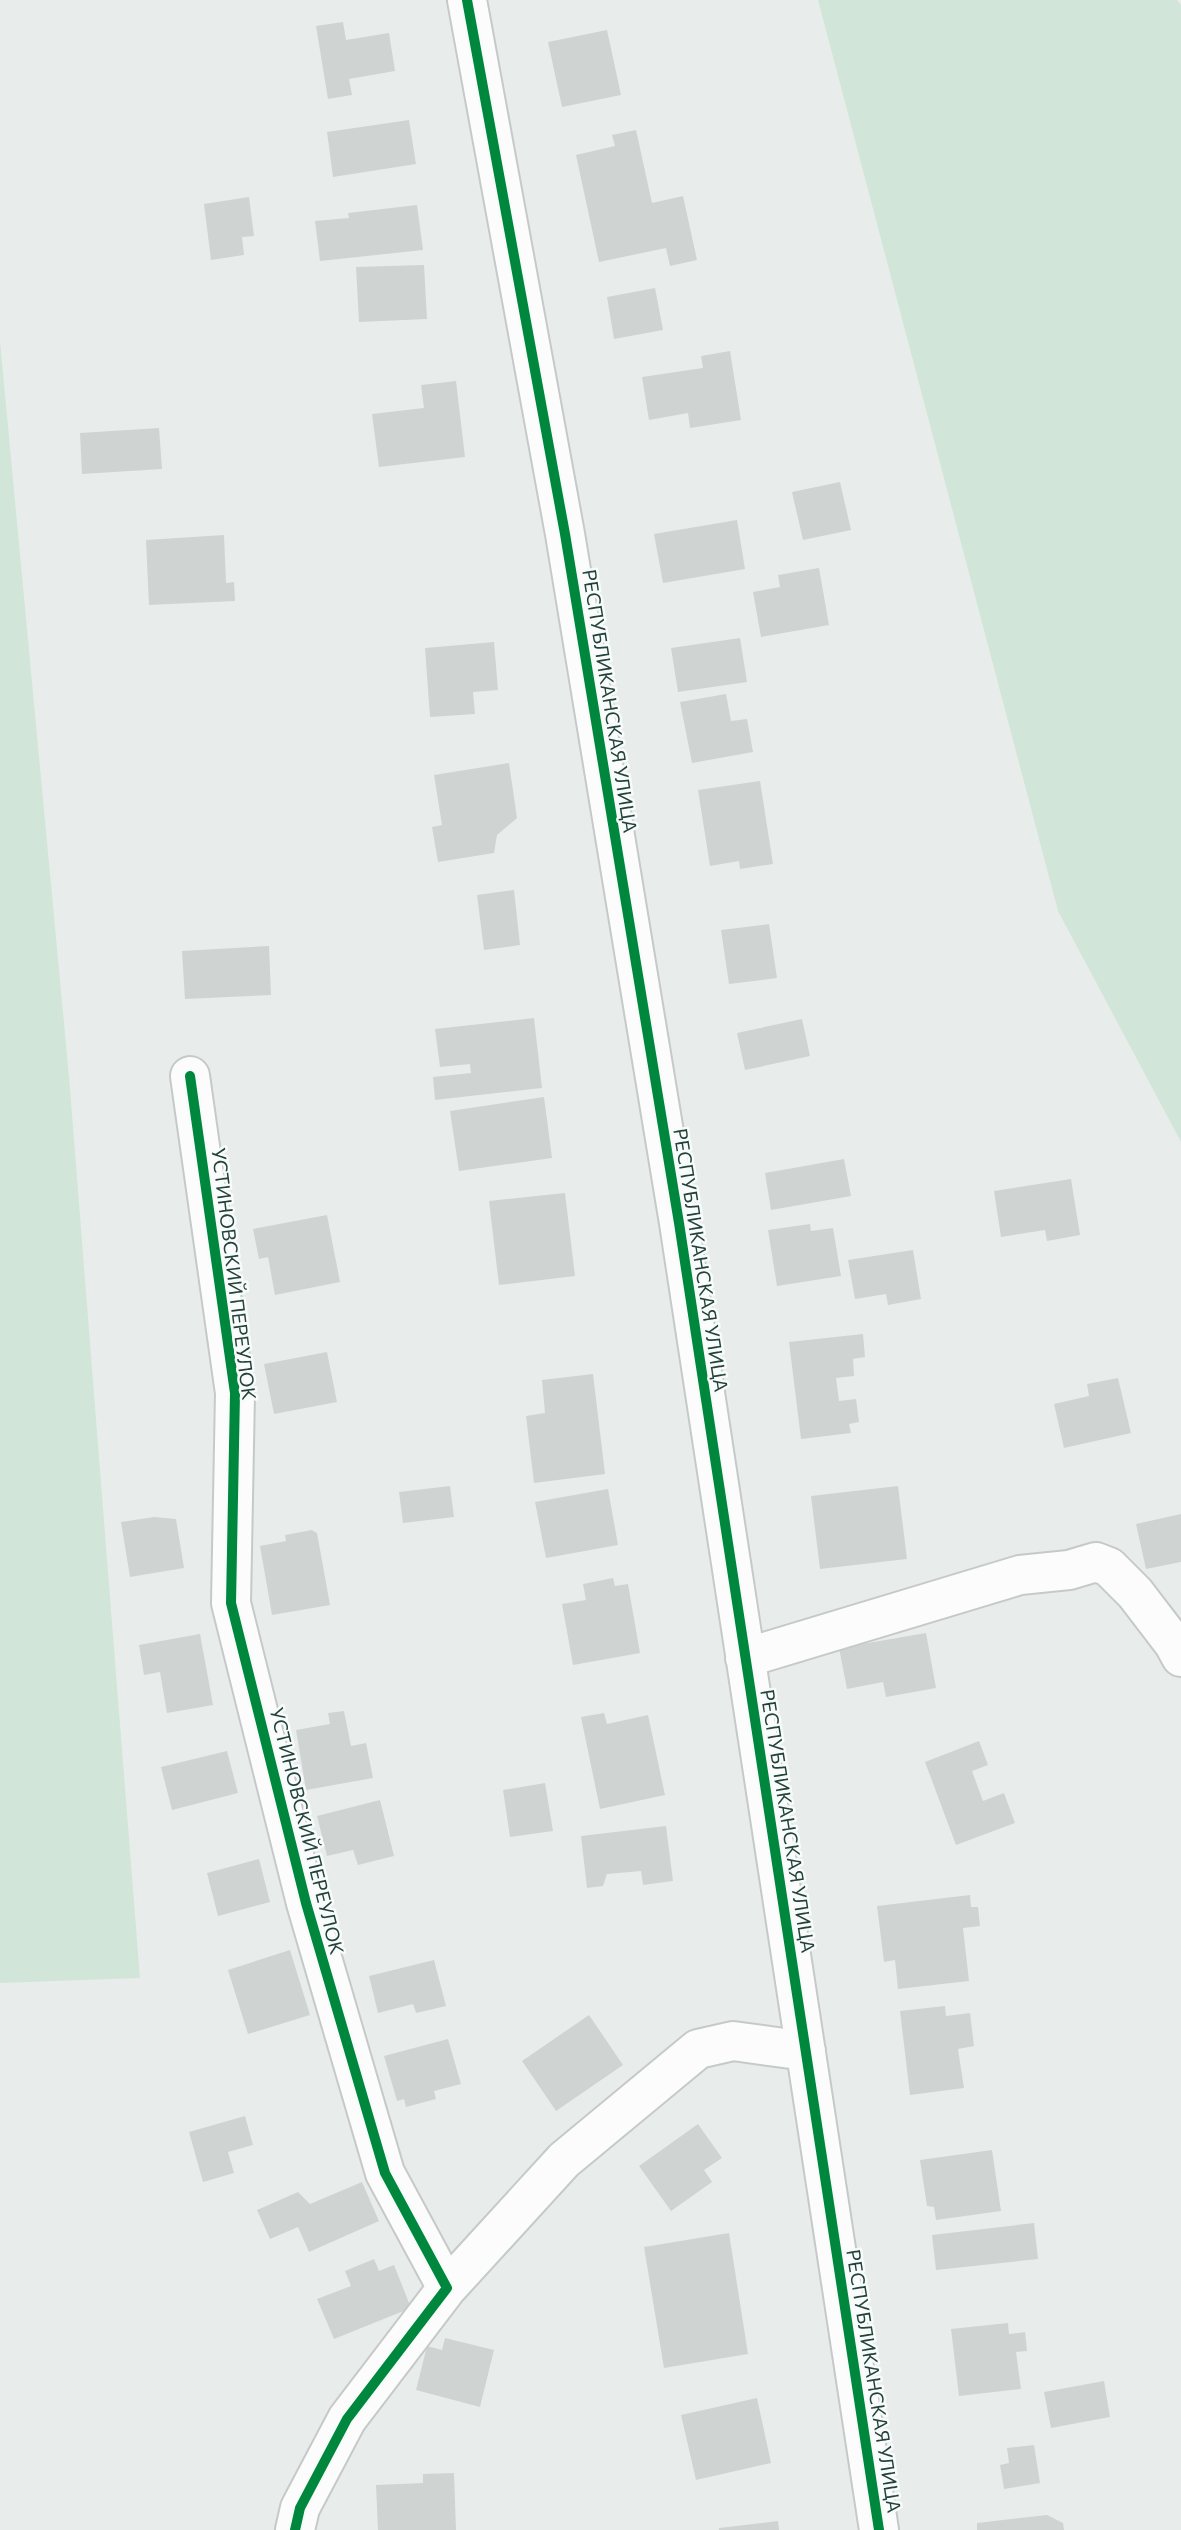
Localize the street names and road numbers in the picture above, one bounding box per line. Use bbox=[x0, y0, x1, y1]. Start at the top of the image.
street label: РЕСПУБЛИКАНСКАЯ УЛИЦА bbox=[578, 568, 643, 834]
street label: РЕСПУБЛИКАНСКАЯ УЛИЦА bbox=[669, 1127, 734, 1393]
street label: УСТИНОВСКИЙ ПЕРЕУЛОК bbox=[208, 1147, 261, 1402]
street label: РЕСПУБЛИКАНСКАЯ УЛИЦА bbox=[756, 1688, 821, 1954]
street label: УСТИНОВСКИЙ ПЕРЕУЛОК bbox=[266, 1705, 349, 1957]
street label: РЕСПУБЛИКАНСКАЯ УЛИЦА bbox=[842, 2248, 907, 2514]

